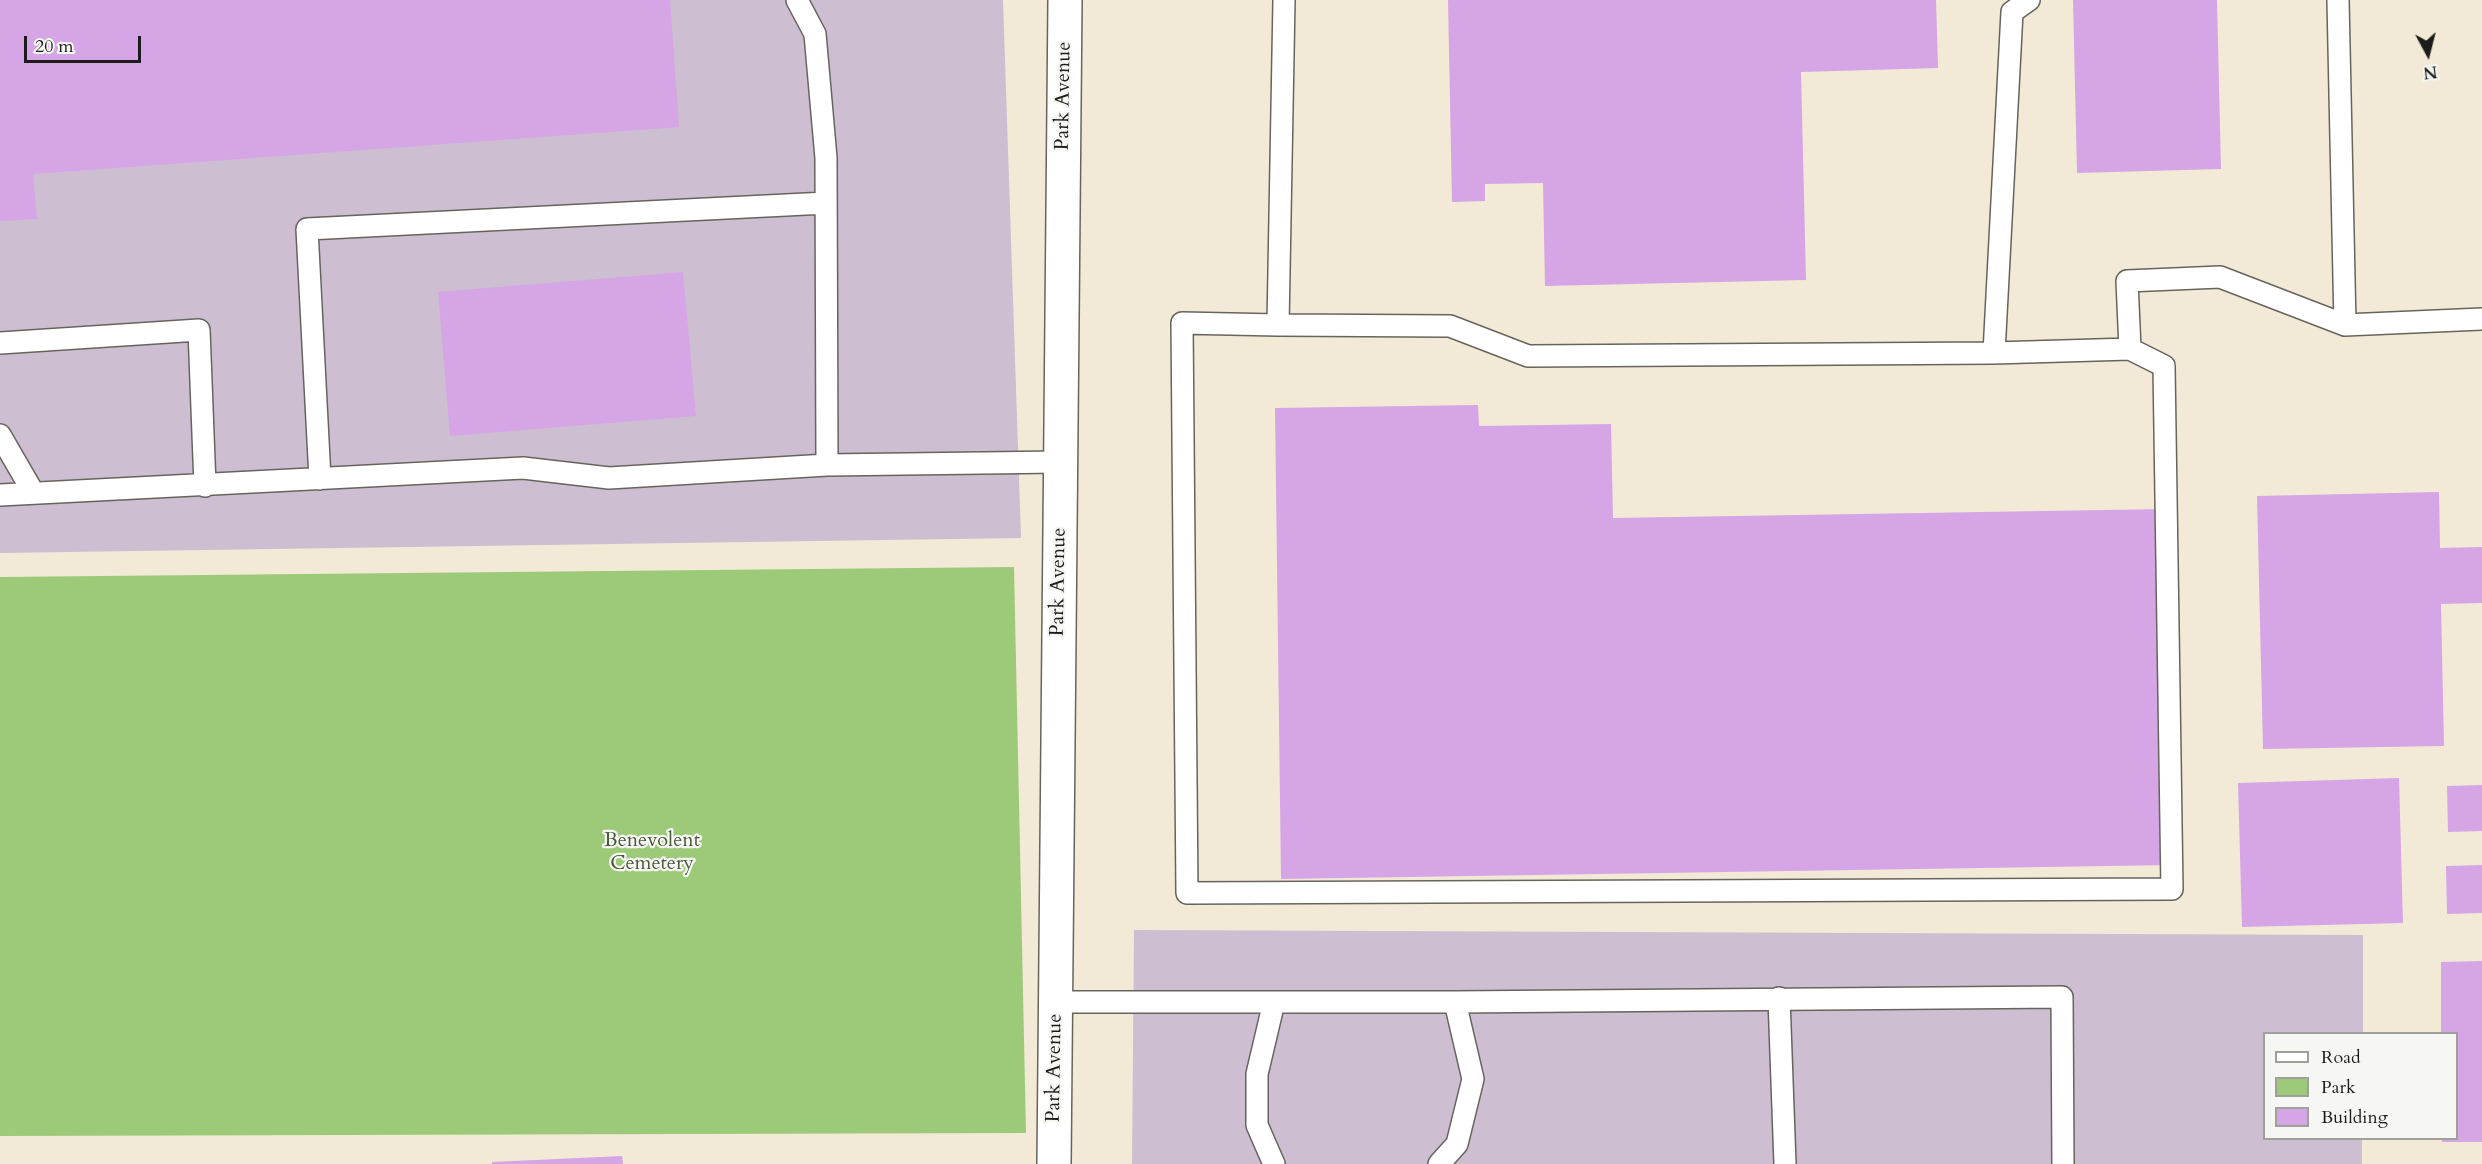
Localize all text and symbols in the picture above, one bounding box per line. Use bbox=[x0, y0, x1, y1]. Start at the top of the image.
scale bar bbox=[27, 24, 144, 62]
north arrow bbox=[2398, 24, 2458, 84]
text: 20 m bbox=[35, 34, 74, 59]
street label: Park Avenue bbox=[1051, 41, 1077, 151]
text: N bbox=[2422, 60, 2438, 84]
street label: Park Avenue bbox=[1046, 527, 1072, 637]
park label: Benevolent Cemetery bbox=[604, 829, 700, 876]
street label: Park Avenue bbox=[1042, 1013, 1068, 1123]
legend bbox=[2263, 1032, 2458, 1140]
text: Road bbox=[2321, 1045, 2361, 1070]
text: Park bbox=[2321, 1075, 2356, 1100]
text: Building bbox=[2321, 1105, 2388, 1130]

